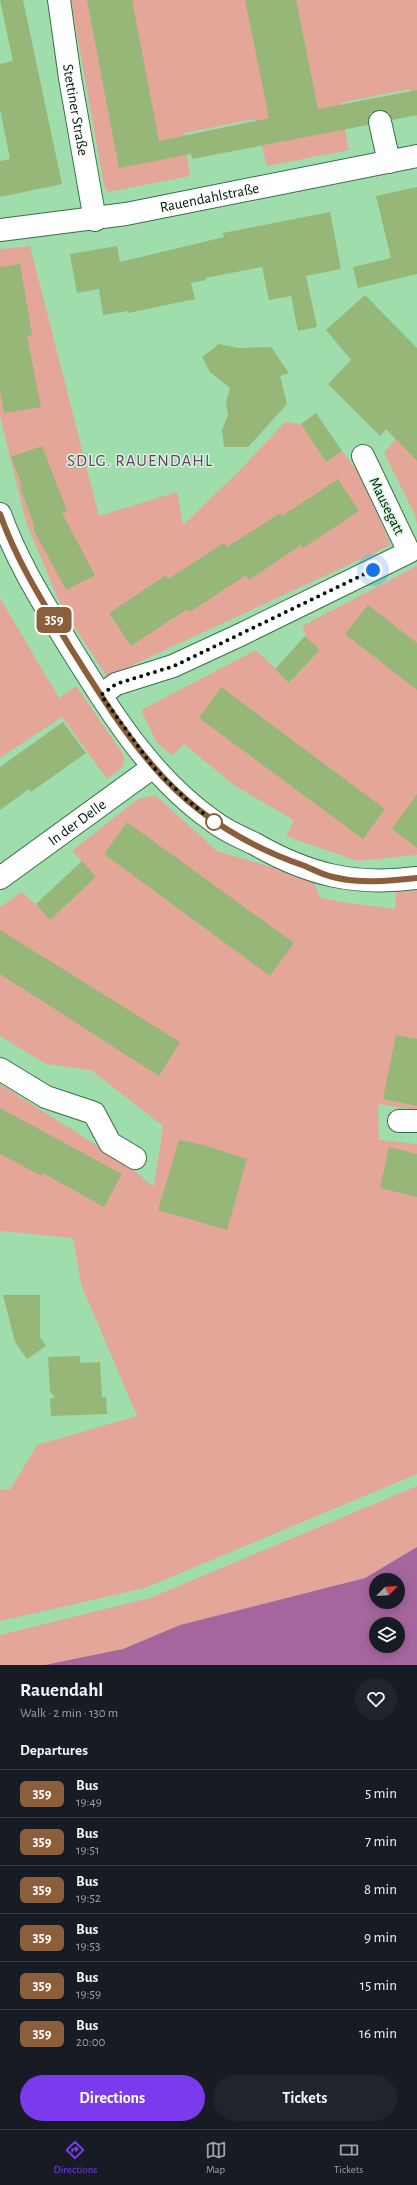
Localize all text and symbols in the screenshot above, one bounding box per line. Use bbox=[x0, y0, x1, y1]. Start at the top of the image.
street label: Stettiner Straße bbox=[60, 63, 91, 157]
street label: Rauendahlstraße bbox=[159, 181, 260, 215]
district label: SDLG. RAUENDAHL bbox=[67, 452, 213, 469]
street label: Mausegatt bbox=[366, 475, 407, 538]
your location bbox=[363, 560, 383, 580]
line badge: 359 bbox=[31, 607, 77, 633]
text: 359 bbox=[45, 613, 63, 627]
street label: In der Delle bbox=[46, 797, 109, 848]
unlabelled marker bbox=[205, 813, 223, 831]
north arrow bbox=[369, 1573, 405, 1609]
map controls bbox=[369, 1573, 405, 1653]
button: layers bbox=[369, 1617, 405, 1653]
button: heart bbox=[355, 1678, 397, 1720]
text: Rauendahl bbox=[20, 1681, 103, 1700]
text: Walk · 2 min · 130 m bbox=[20, 1707, 118, 1720]
text: Departures bbox=[20, 1743, 88, 1758]
text: Bus bbox=[76, 1778, 98, 1793]
text: 5 min bbox=[365, 1786, 397, 1801]
text: 359 bbox=[33, 1787, 51, 1801]
text: 19:49 bbox=[76, 1796, 102, 1809]
text: Bus bbox=[76, 1826, 98, 1841]
text: 7 min bbox=[365, 1834, 397, 1849]
text: 359 bbox=[33, 1835, 51, 1849]
text: 19:51 bbox=[76, 1844, 99, 1857]
text: Bus bbox=[76, 1874, 98, 1889]
text: 8 min bbox=[364, 1882, 397, 1897]
text: 359 bbox=[33, 1883, 51, 1897]
text: 19:52 bbox=[76, 1892, 101, 1905]
text: Bus bbox=[76, 1922, 98, 1937]
text: 9 min bbox=[364, 1930, 397, 1945]
text: 359 bbox=[33, 1931, 51, 1945]
text: 19:53 bbox=[76, 1940, 100, 1953]
text: Bus bbox=[76, 1970, 98, 1985]
text: 15 min bbox=[360, 1978, 397, 1993]
text: 359 bbox=[33, 1979, 51, 1993]
text: 19:59 bbox=[76, 1988, 101, 2001]
text: Bus bbox=[76, 2018, 98, 2033]
text: 16 min bbox=[359, 2026, 397, 2041]
text: 359 bbox=[33, 2027, 51, 2041]
text: 20:00 bbox=[76, 2036, 105, 2049]
button: Directions bbox=[20, 2075, 205, 2121]
button: Tickets bbox=[213, 2075, 397, 2121]
tab: Directions bbox=[54, 2139, 97, 2176]
tab: Map bbox=[205, 2139, 227, 2176]
tab: Tickets bbox=[334, 2139, 363, 2176]

